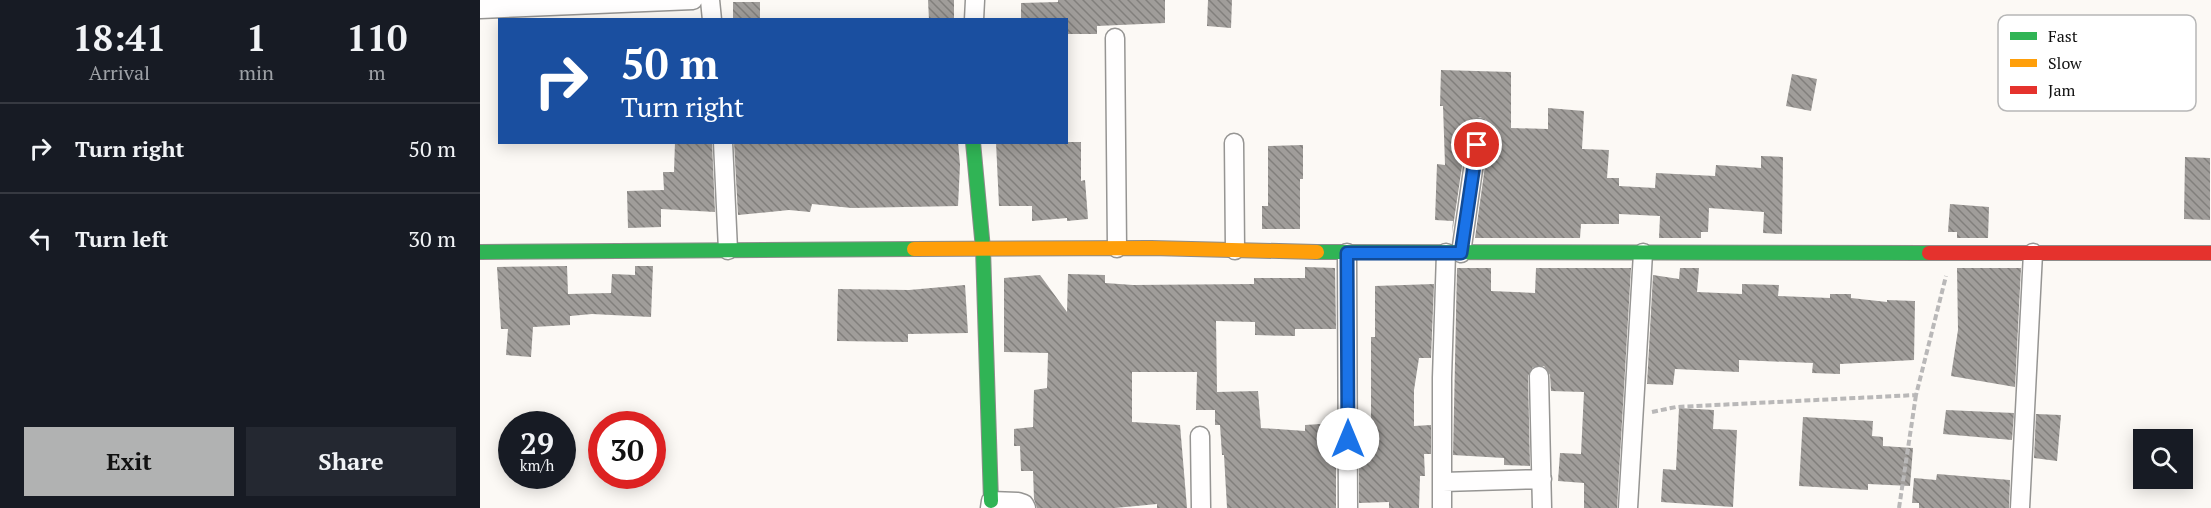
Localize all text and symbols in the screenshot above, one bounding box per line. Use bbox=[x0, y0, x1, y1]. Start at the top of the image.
text: 18:41 bbox=[73, 14, 166, 61]
text: 1 bbox=[246, 14, 267, 61]
text: 110 bbox=[346, 14, 407, 61]
legend bbox=[1998, 15, 2196, 111]
text: Fast bbox=[2048, 25, 2078, 47]
text: 50 m bbox=[621, 35, 719, 91]
icon: right bbox=[522, 42, 600, 120]
text: Slow bbox=[2048, 52, 2082, 74]
text: Arrival bbox=[89, 59, 150, 86]
text: min bbox=[239, 59, 274, 86]
text: m bbox=[368, 59, 386, 86]
text: Jam bbox=[2048, 79, 2076, 101]
text: Turn right bbox=[621, 89, 744, 125]
pin bbox=[1451, 119, 1502, 170]
icon: arrive bbox=[1460, 128, 1493, 161]
icon: right bbox=[24, 132, 57, 165]
text: Turn right bbox=[75, 134, 184, 163]
text: 50 m bbox=[408, 134, 456, 163]
icon: left bbox=[24, 222, 57, 255]
text: Turn left bbox=[75, 224, 168, 253]
text: 30 m bbox=[408, 224, 456, 253]
position arrow bbox=[1316, 407, 1380, 471]
speed limit sign: 30 bbox=[588, 411, 666, 489]
text: 29 bbox=[520, 423, 554, 463]
button: Exit bbox=[24, 427, 234, 496]
button: Share bbox=[246, 427, 456, 496]
map controls bbox=[2133, 429, 2193, 489]
button: search bbox=[2133, 429, 2193, 489]
text: km/h bbox=[520, 455, 554, 475]

